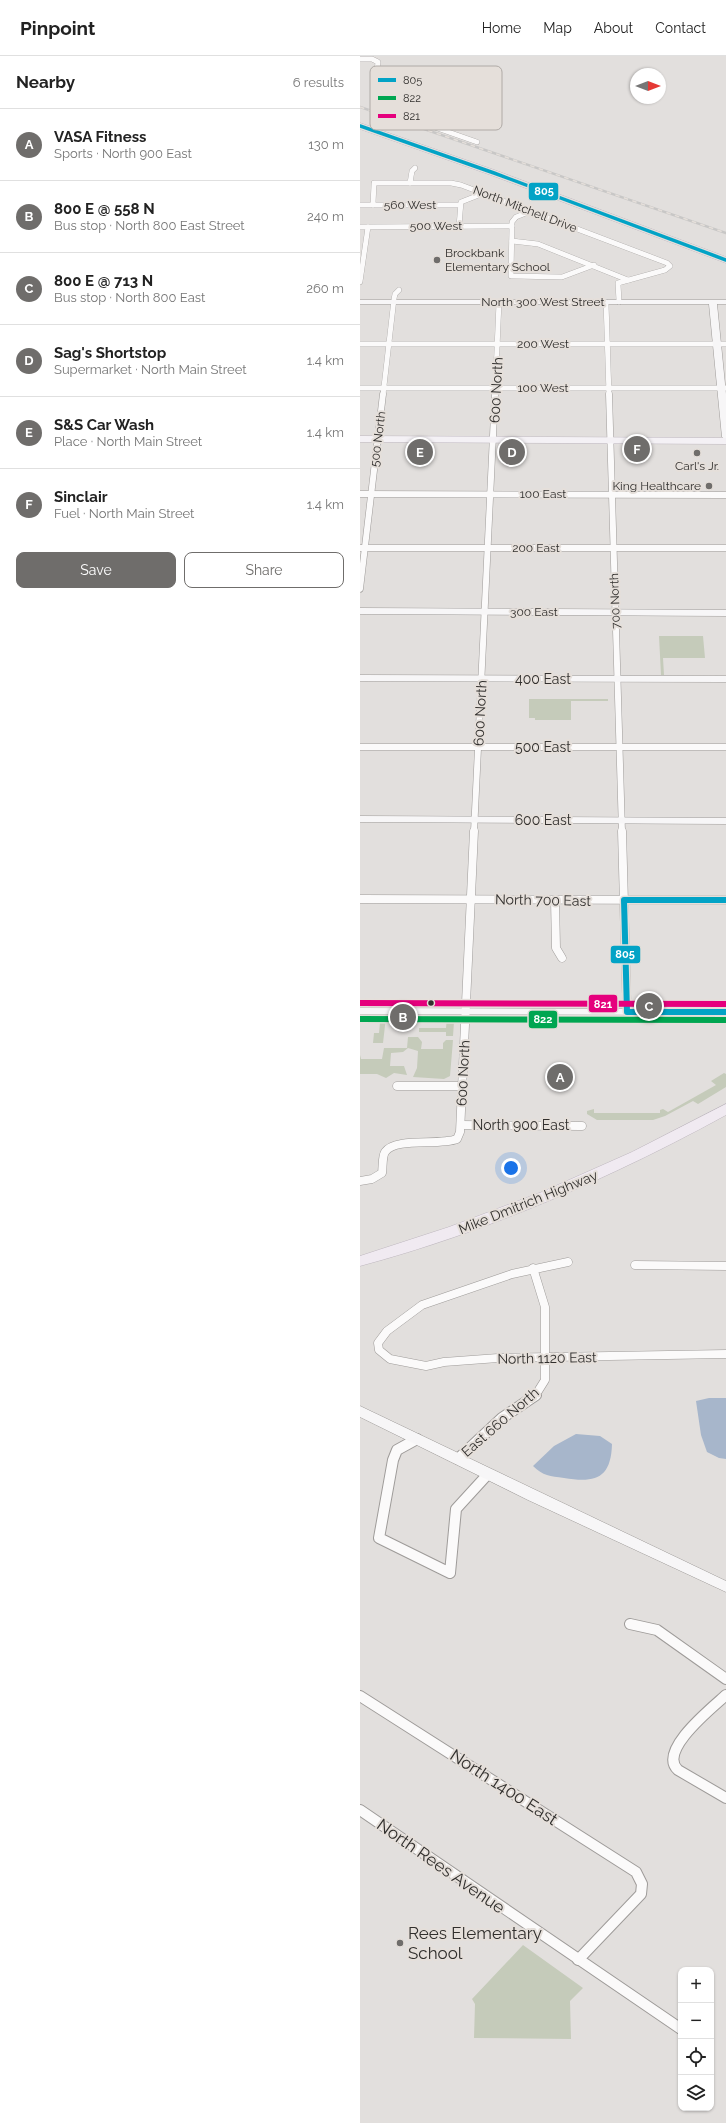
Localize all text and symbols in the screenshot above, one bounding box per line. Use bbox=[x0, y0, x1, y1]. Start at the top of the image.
text: Pinpoint bbox=[20, 17, 95, 39]
text: Home bbox=[482, 20, 521, 36]
text: Map bbox=[543, 20, 572, 36]
text: About bbox=[594, 20, 633, 36]
text: Contact bbox=[655, 20, 706, 36]
legend bbox=[370, 66, 502, 130]
north arrow bbox=[630, 68, 666, 104]
text: Nearby bbox=[16, 72, 75, 92]
text: 805 bbox=[403, 74, 422, 87]
text: 6 results bbox=[293, 75, 344, 90]
text: 822 bbox=[403, 92, 421, 105]
text: 821 bbox=[403, 110, 420, 123]
text: VASA Fitness bbox=[54, 128, 146, 146]
text: A bbox=[25, 137, 33, 152]
text: 130 m bbox=[308, 137, 344, 152]
text: Sports · North 900 East bbox=[54, 146, 192, 161]
line badge: 805 bbox=[528, 182, 559, 201]
street label: North Mitchell Drive bbox=[471, 183, 579, 235]
text: 805 bbox=[534, 185, 554, 198]
street label: 560 West bbox=[384, 198, 436, 212]
text: 800 E @ 558 N bbox=[54, 200, 155, 218]
text: B bbox=[25, 209, 33, 224]
text: 240 m bbox=[307, 209, 344, 224]
text: Bus stop · North 800 East Street bbox=[54, 218, 245, 233]
street label: 500 West bbox=[410, 219, 462, 233]
place label: Brockbank Elementary School bbox=[445, 246, 551, 274]
marker: Brockbank Elementary School bbox=[432, 255, 442, 265]
text: 800 E @ 713 N bbox=[54, 272, 153, 290]
text: C bbox=[25, 281, 33, 296]
text: 260 m bbox=[306, 281, 344, 296]
text: Bus stop · North 800 East bbox=[54, 290, 205, 305]
street label: North 300 West Street bbox=[481, 295, 605, 309]
street label: 200 West bbox=[517, 337, 569, 351]
text: Sag's Shortstop bbox=[54, 344, 166, 362]
text: D bbox=[24, 353, 34, 368]
text: 1.4 km bbox=[307, 353, 344, 368]
street label: 600 North bbox=[486, 357, 506, 423]
text: Supermarket · North Main Street bbox=[54, 362, 247, 377]
street label: 100 West bbox=[517, 381, 569, 395]
street label: 500 North bbox=[368, 410, 388, 468]
text: S&S Car Wash bbox=[54, 416, 154, 434]
text: E bbox=[25, 425, 33, 440]
text: 1.4 km bbox=[307, 425, 344, 440]
text: Place · North Main Street bbox=[54, 434, 202, 449]
pin: F bbox=[624, 434, 650, 464]
pin: E bbox=[407, 437, 433, 467]
pin: D bbox=[499, 437, 525, 467]
marker: Carl's Jr. bbox=[692, 448, 702, 458]
place label: Carl's Jr. bbox=[675, 459, 719, 473]
place label: King Healthcare bbox=[612, 479, 701, 493]
marker: King Healthcare bbox=[704, 481, 714, 491]
street label: 100 East bbox=[520, 487, 566, 501]
text: Sinclair bbox=[54, 488, 108, 506]
text: F bbox=[25, 497, 33, 512]
text: 1.4 km bbox=[307, 497, 344, 512]
text: Fuel · North Main Street bbox=[54, 506, 194, 521]
street label: 200 East bbox=[512, 541, 560, 555]
button: Save bbox=[16, 552, 176, 588]
button: Share bbox=[184, 552, 344, 588]
street label: 700 North bbox=[607, 573, 623, 629]
street label: 300 East bbox=[510, 605, 558, 619]
street label: 400 East bbox=[515, 671, 571, 687]
street label: 600 North bbox=[470, 680, 490, 746]
street label: 500 East bbox=[515, 739, 571, 755]
street label: 600 East bbox=[515, 812, 572, 828]
street label: North 700 East bbox=[495, 891, 591, 909]
line badge: 805 bbox=[610, 945, 641, 964]
text: 805 bbox=[615, 948, 635, 961]
pin: C bbox=[636, 991, 662, 1021]
line badge: 821 bbox=[588, 994, 618, 1013]
unlabelled marker bbox=[426, 998, 436, 1008]
text: 821 bbox=[594, 998, 613, 1011]
pin: B bbox=[390, 1002, 416, 1032]
line badge: 822 bbox=[528, 1010, 558, 1029]
text: 822 bbox=[533, 1013, 553, 1026]
street label: 600 North bbox=[453, 1040, 473, 1106]
pin: A bbox=[547, 1062, 573, 1092]
street label: North 900 East bbox=[473, 1117, 570, 1133]
your location bbox=[501, 1158, 521, 1178]
street label: Mike Dmitrich Highway bbox=[456, 1167, 600, 1237]
street label: North 1120 East bbox=[497, 1349, 597, 1367]
street label: East 660 North bbox=[458, 1384, 542, 1460]
street label: North 1400 East bbox=[446, 1745, 562, 1829]
street label: North Rees Avenue bbox=[373, 1814, 509, 1918]
place label: Rees Elementary School bbox=[408, 1923, 542, 1963]
marker: Rees Elementary School bbox=[395, 1938, 405, 1948]
map controls bbox=[678, 1967, 714, 2111]
button: + bbox=[678, 1967, 714, 2003]
button: − bbox=[678, 2003, 714, 2039]
button: locate bbox=[678, 2039, 714, 2075]
button: layers bbox=[678, 2075, 714, 2111]

